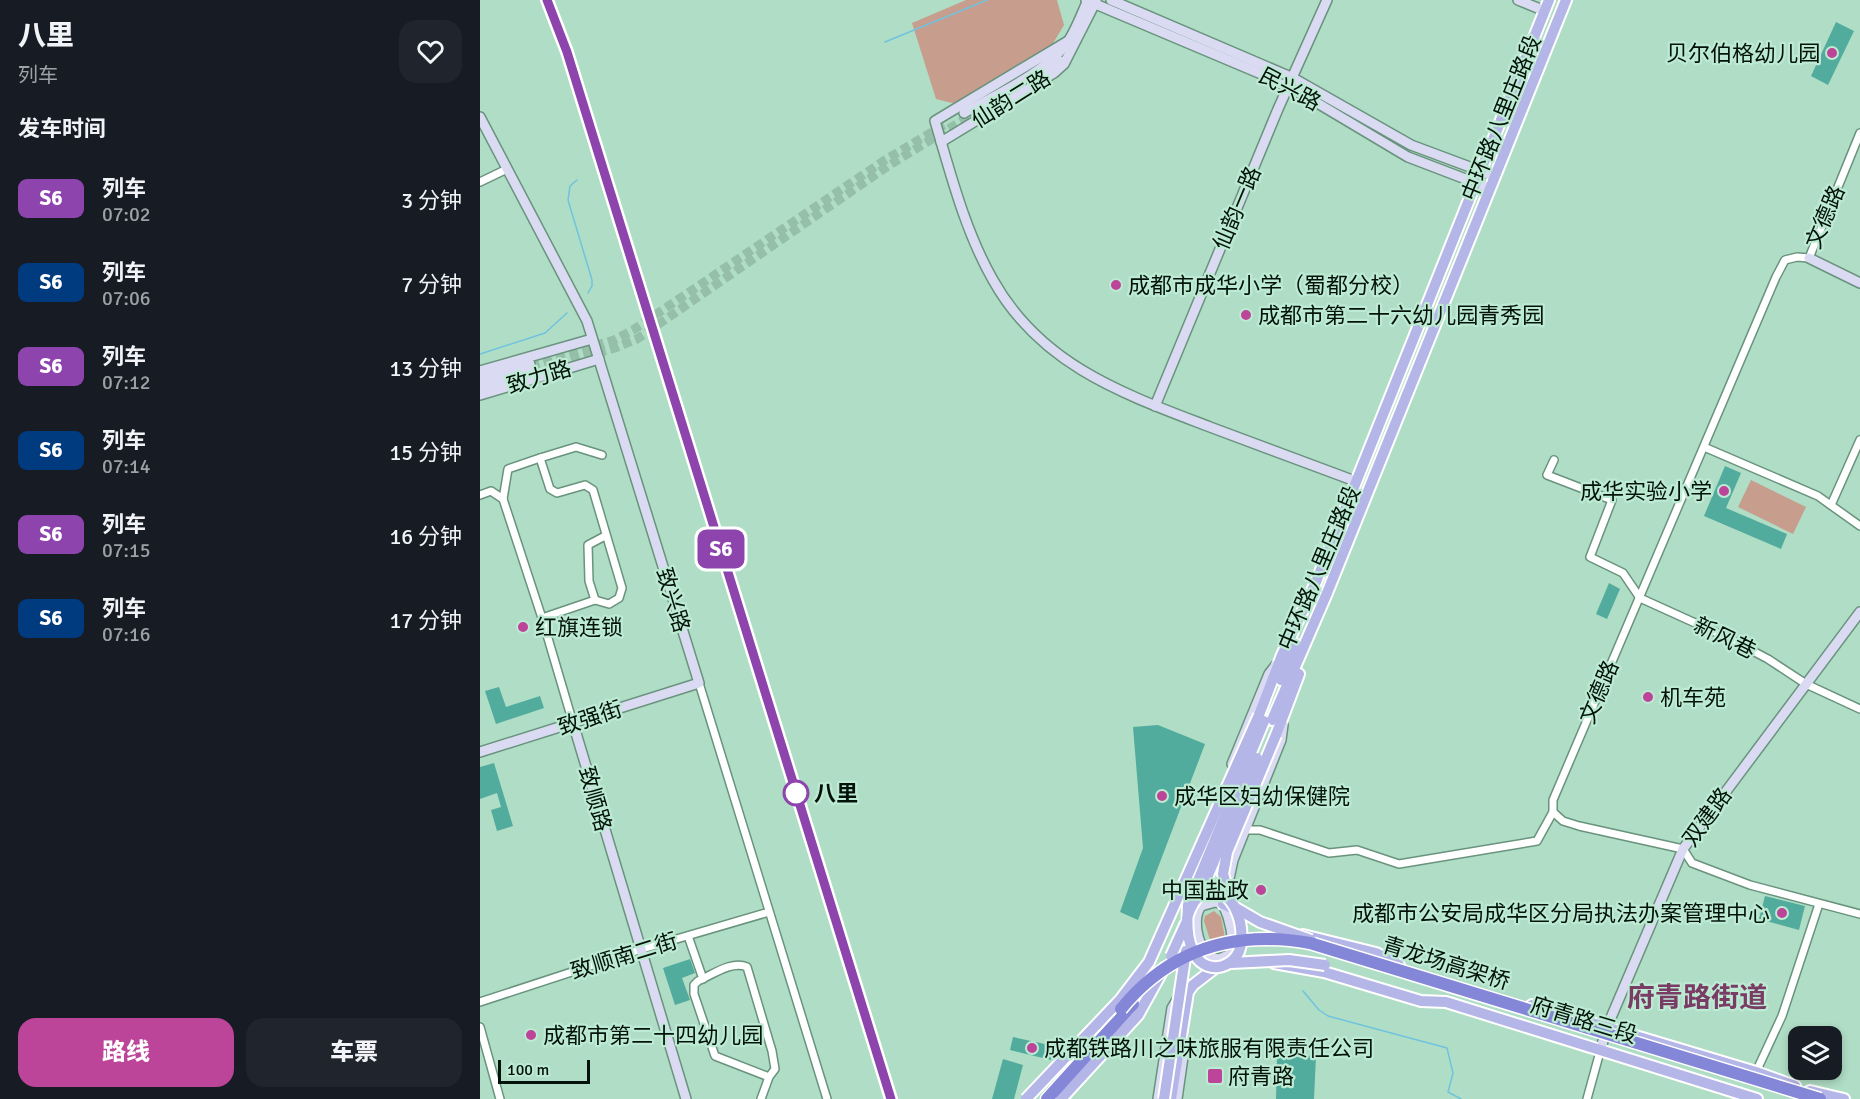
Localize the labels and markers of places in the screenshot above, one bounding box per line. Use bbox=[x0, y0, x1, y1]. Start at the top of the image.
place label: 贝尔伯格幼儿园 bbox=[1666, 40, 1820, 67]
marker: 贝尔伯格幼儿园 bbox=[1825, 46, 1839, 60]
place label: 成都市成华小学（蜀都分校） bbox=[1128, 272, 1414, 299]
marker: 成都市成华小学（蜀都分校） bbox=[1109, 278, 1123, 292]
place label: 成都市第二十六幼儿园青秀园 bbox=[1258, 302, 1544, 329]
marker: 成都市第二十六幼儿园青秀园 bbox=[1239, 308, 1253, 322]
place label: 成华实验小学 bbox=[1580, 478, 1712, 505]
marker: 成华实验小学 bbox=[1717, 484, 1731, 498]
place label: 红旗连锁 bbox=[535, 614, 623, 641]
marker: 红旗连锁 bbox=[516, 620, 530, 634]
place label: 机车苑 bbox=[1660, 684, 1726, 711]
marker: 机车苑 bbox=[1641, 690, 1655, 704]
marker: 八里 bbox=[783, 780, 809, 806]
place label: 八里 bbox=[814, 780, 858, 807]
place label: 成华区妇幼保健院 bbox=[1174, 783, 1350, 810]
marker: 成华区妇幼保健院 bbox=[1155, 789, 1169, 803]
place label: 中国盐政 bbox=[1161, 877, 1249, 904]
marker: 中国盐政 bbox=[1254, 883, 1268, 897]
place label: 成都市公安局成华区分局执法办案管理中心 bbox=[1352, 900, 1770, 927]
marker: 成都市公安局成华区分局执法办案管理中心 bbox=[1775, 906, 1789, 920]
place label: 成都市第二十四幼儿园 bbox=[543, 1022, 763, 1049]
marker: 成都市第二十四幼儿园 bbox=[524, 1028, 538, 1042]
place label: 成都铁路川之味旅服有限责任公司 bbox=[1044, 1035, 1374, 1062]
marker: 成都铁路川之味旅服有限责任公司 bbox=[1025, 1041, 1039, 1055]
place label: 府青路 bbox=[1228, 1063, 1294, 1090]
marker: 府青路 bbox=[1206, 1067, 1224, 1085]

